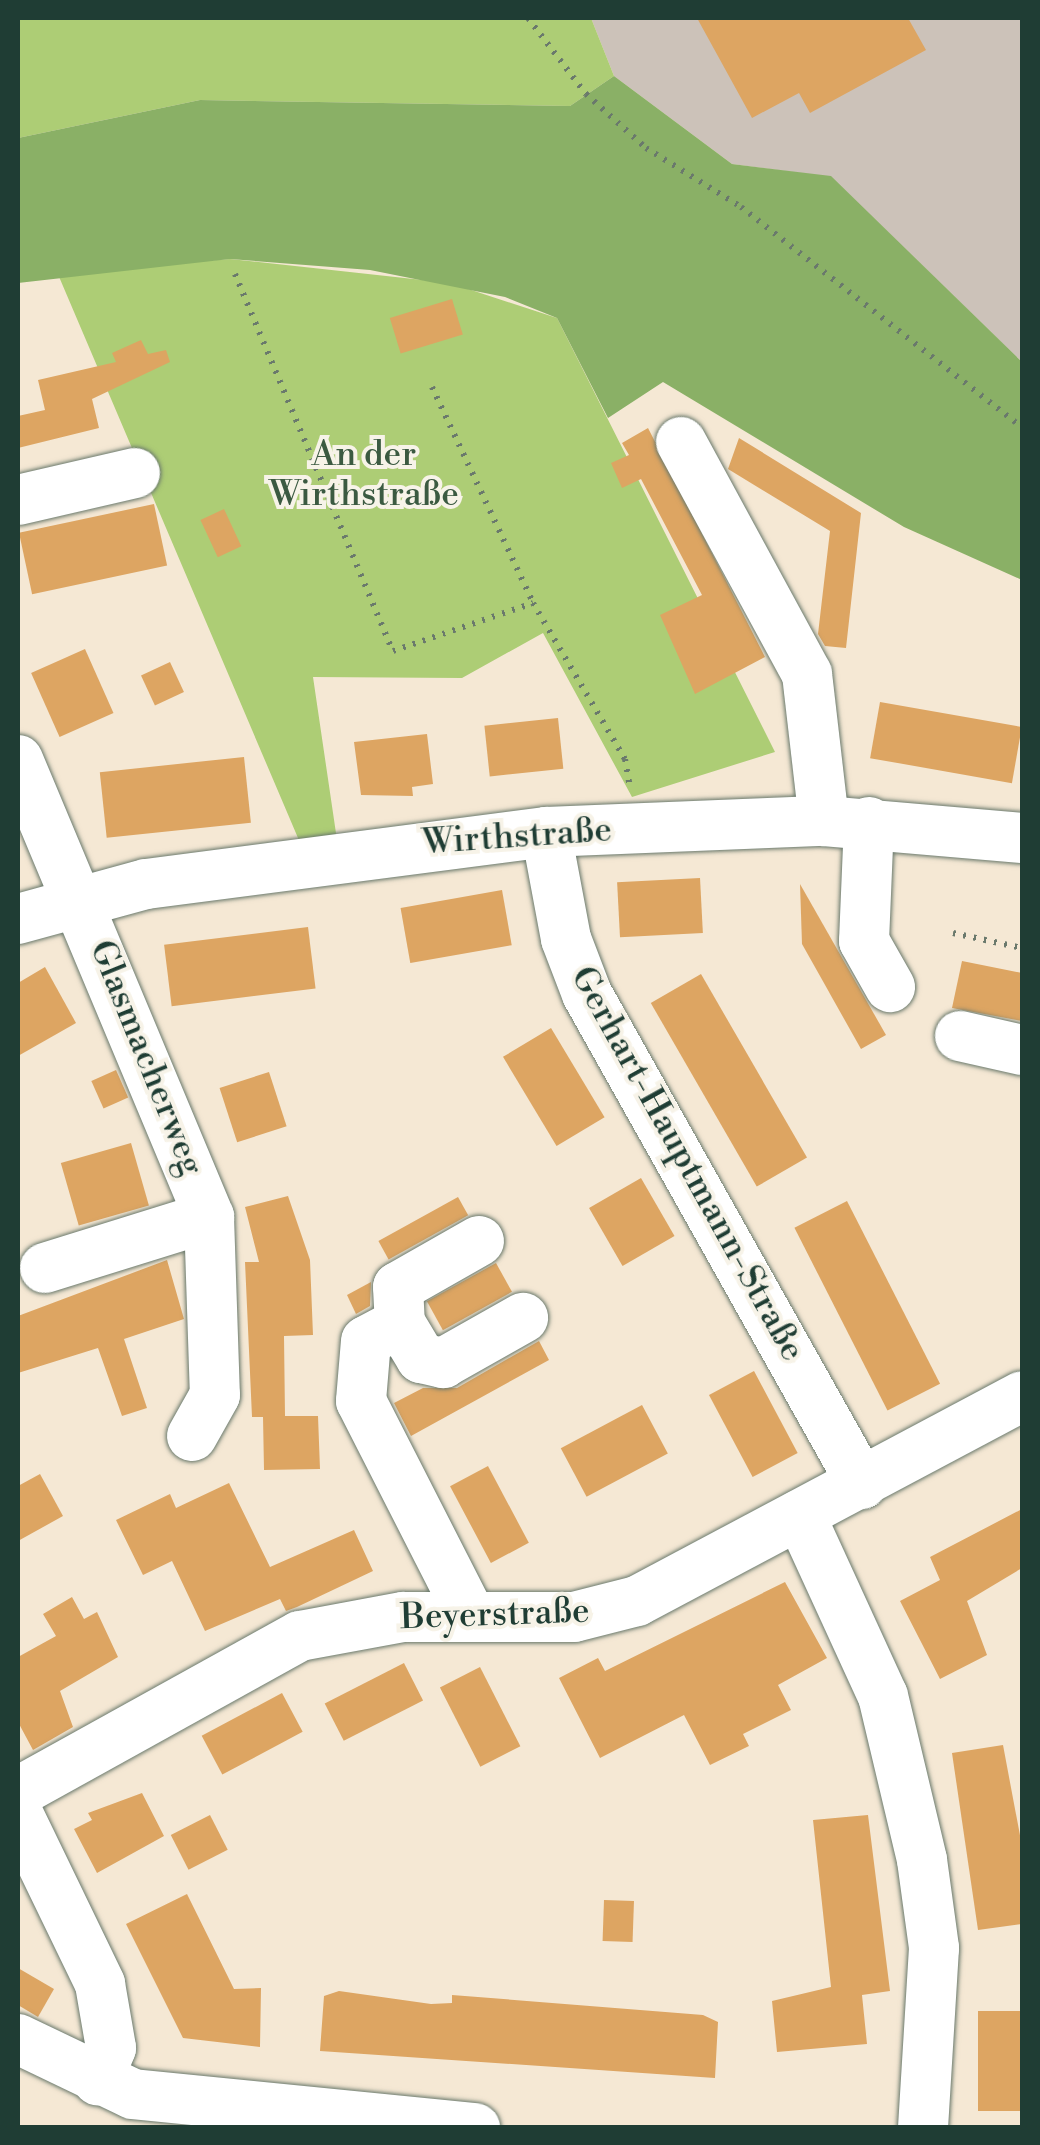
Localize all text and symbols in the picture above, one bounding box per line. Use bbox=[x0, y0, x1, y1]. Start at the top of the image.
park label: An der Wirthstraße bbox=[269, 434, 459, 516]
street label: Wirthstraße bbox=[421, 809, 613, 865]
street label: Glasmacherweg bbox=[80, 934, 212, 1182]
street label: Gerhart-Hauptmann-Straße bbox=[561, 959, 813, 1369]
street label: Beyerstraße bbox=[400, 1591, 590, 1639]

